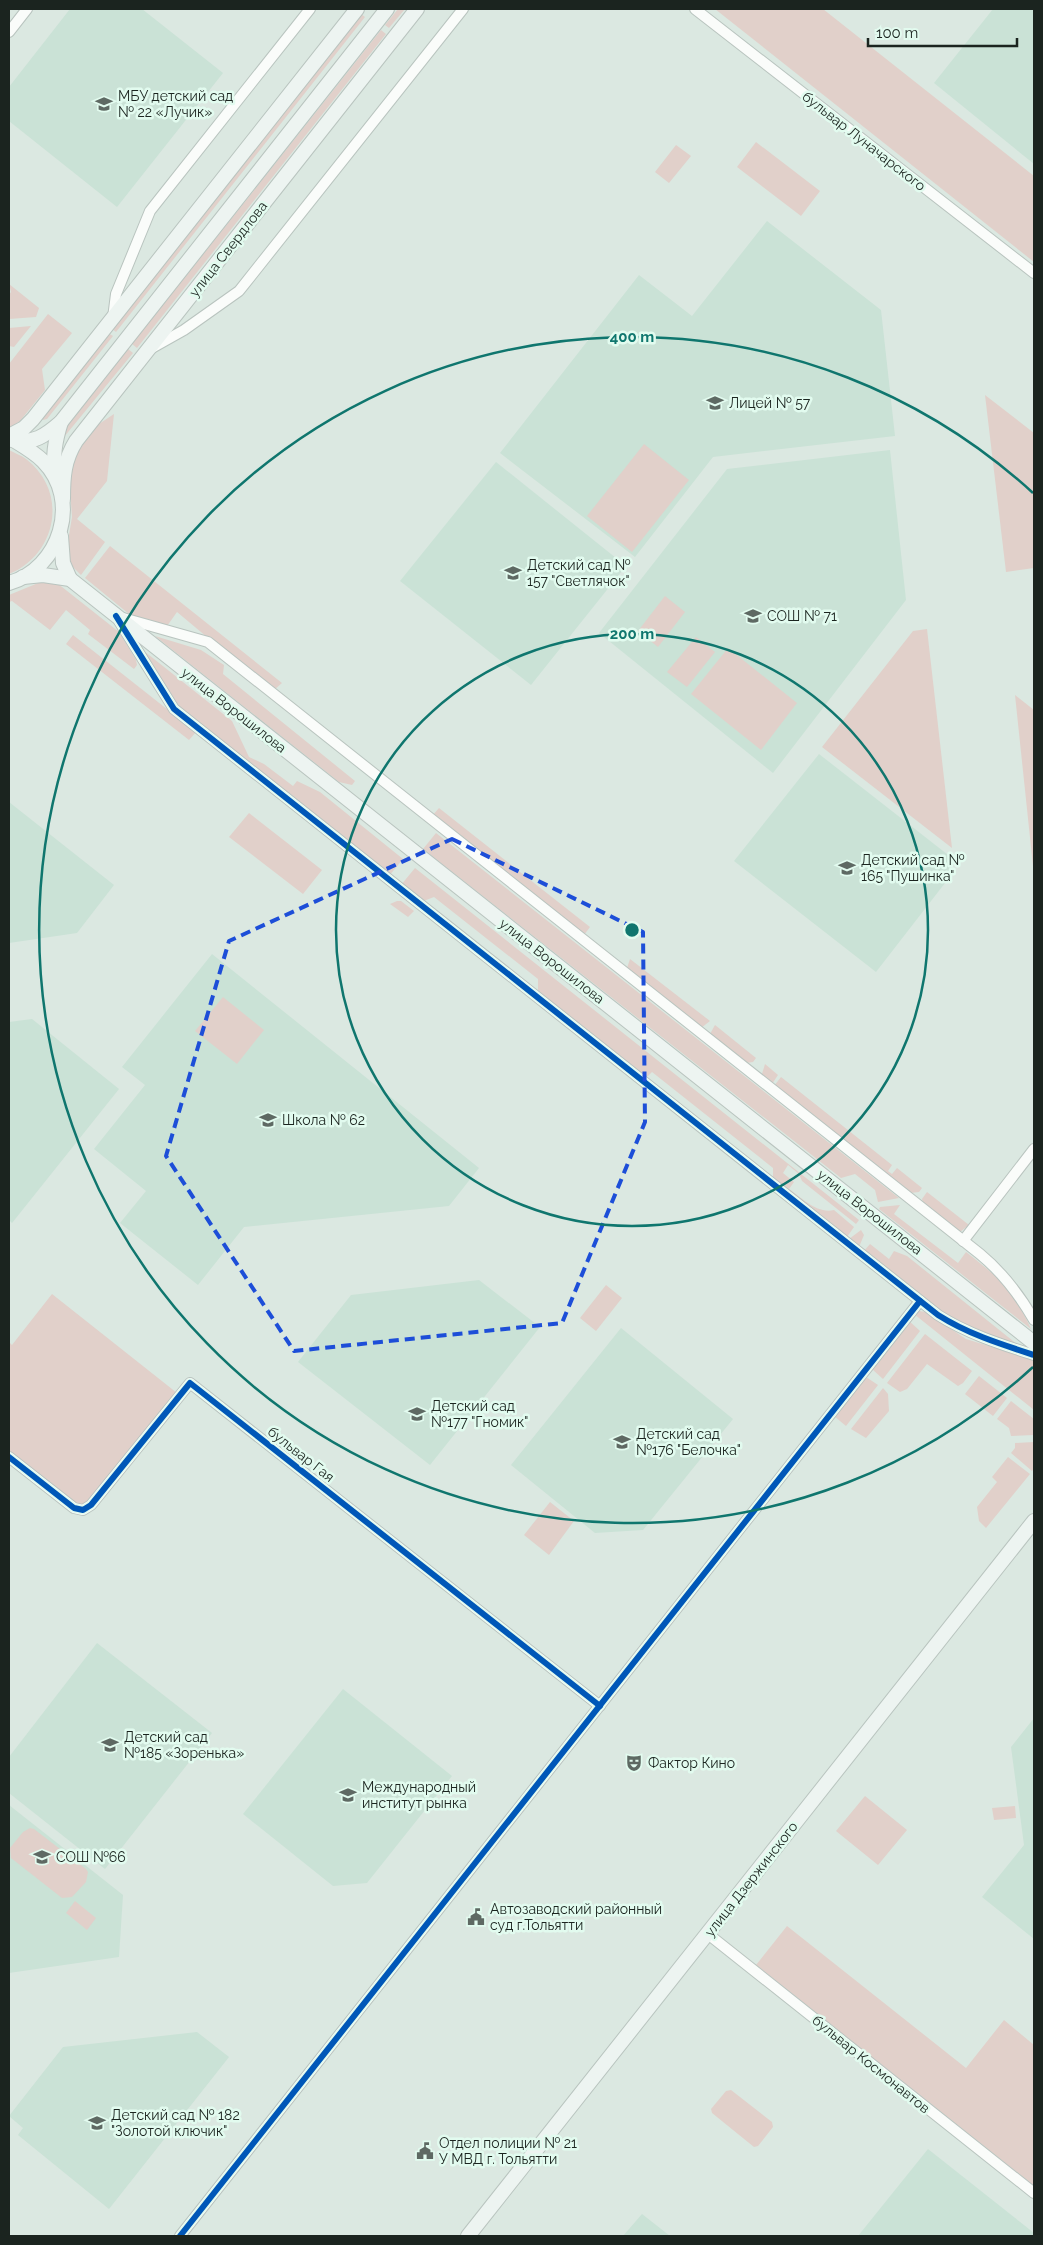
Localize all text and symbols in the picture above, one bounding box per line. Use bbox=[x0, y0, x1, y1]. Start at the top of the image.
scale bar bbox=[868, 15, 1017, 47]
text: 100 m bbox=[876, 24, 918, 42]
place label: МБУ детский сад № 22 «Лучик» bbox=[118, 88, 233, 120]
street label: бульвар Луначарского bbox=[799, 88, 929, 194]
school or university icon: МБУ детский сад № 22 «Лучик» bbox=[94, 94, 114, 114]
street label: улица Свердлова bbox=[186, 198, 270, 300]
text: 400 m bbox=[610, 328, 654, 346]
school or university icon: Лицей № 57 bbox=[705, 393, 725, 413]
place label: Лицей № 57 bbox=[729, 395, 811, 411]
place label: Детский сад № 157 "Светлячок" bbox=[527, 557, 631, 589]
school or university icon: Детский сад № 157 "Светлячок" bbox=[503, 563, 523, 583]
school or university icon: СОШ № 71 bbox=[743, 606, 763, 626]
place label: СОШ № 71 bbox=[767, 608, 837, 624]
text: 200 m bbox=[610, 625, 654, 643]
street label: улица Ворошилова bbox=[178, 664, 290, 756]
place label: Детский сад № 165 "Пушинка" bbox=[861, 852, 965, 884]
school or university icon: Детский сад № 165 "Пушинка" bbox=[837, 858, 857, 878]
street label: улица Ворошилова bbox=[496, 915, 608, 1007]
centre of rings bbox=[623, 921, 641, 939]
school or university icon: Школа № 62 bbox=[258, 1110, 278, 1130]
place label: Школа № 62 bbox=[282, 1112, 365, 1128]
street label: улица Ворошилова bbox=[814, 1166, 926, 1258]
place label: Детский сад №177 "Гномик" bbox=[431, 1398, 528, 1430]
school or university icon: Детский сад №177 "Гномик" bbox=[407, 1404, 427, 1424]
street label: бульвар Гая bbox=[265, 1423, 337, 1485]
place label: Детский сад №176 "Белочка" bbox=[636, 1426, 741, 1458]
school or university icon: Детский сад №176 "Белочка" bbox=[612, 1432, 632, 1452]
place label: Детский сад №185 «Зоренька» bbox=[124, 1729, 244, 1761]
school or university icon: Детский сад №185 «Зоренька» bbox=[100, 1735, 120, 1755]
theatre icon: Фактор Кино bbox=[624, 1753, 644, 1773]
place label: Фактор Кино bbox=[648, 1755, 735, 1771]
place label: Международный институт рынка bbox=[362, 1779, 476, 1811]
school or university icon: Международный институт рынка bbox=[338, 1785, 358, 1805]
street label: улица Дзержинского bbox=[701, 1818, 801, 1940]
school or university icon: СОШ №66 bbox=[32, 1847, 52, 1867]
place label: СОШ №66 bbox=[56, 1849, 126, 1865]
place label: Автозаводский районный суд г.Тольятти bbox=[490, 1901, 662, 1933]
public building icon: Автозаводский районный суд г.Тольятти bbox=[466, 1907, 486, 1927]
street label: бульвар Космонавтов bbox=[809, 2012, 933, 2116]
place label: Детский сад № 182 "Золотой ключик" bbox=[111, 2107, 240, 2139]
school or university icon: Детский сад № 182 "Золотой ключик" bbox=[87, 2113, 107, 2133]
place label: Отдел полиции № 21 У МВД г. Тольятти bbox=[439, 2135, 577, 2167]
public building icon: Отдел полиции № 21 У МВД г. Тольятти bbox=[415, 2141, 435, 2161]

